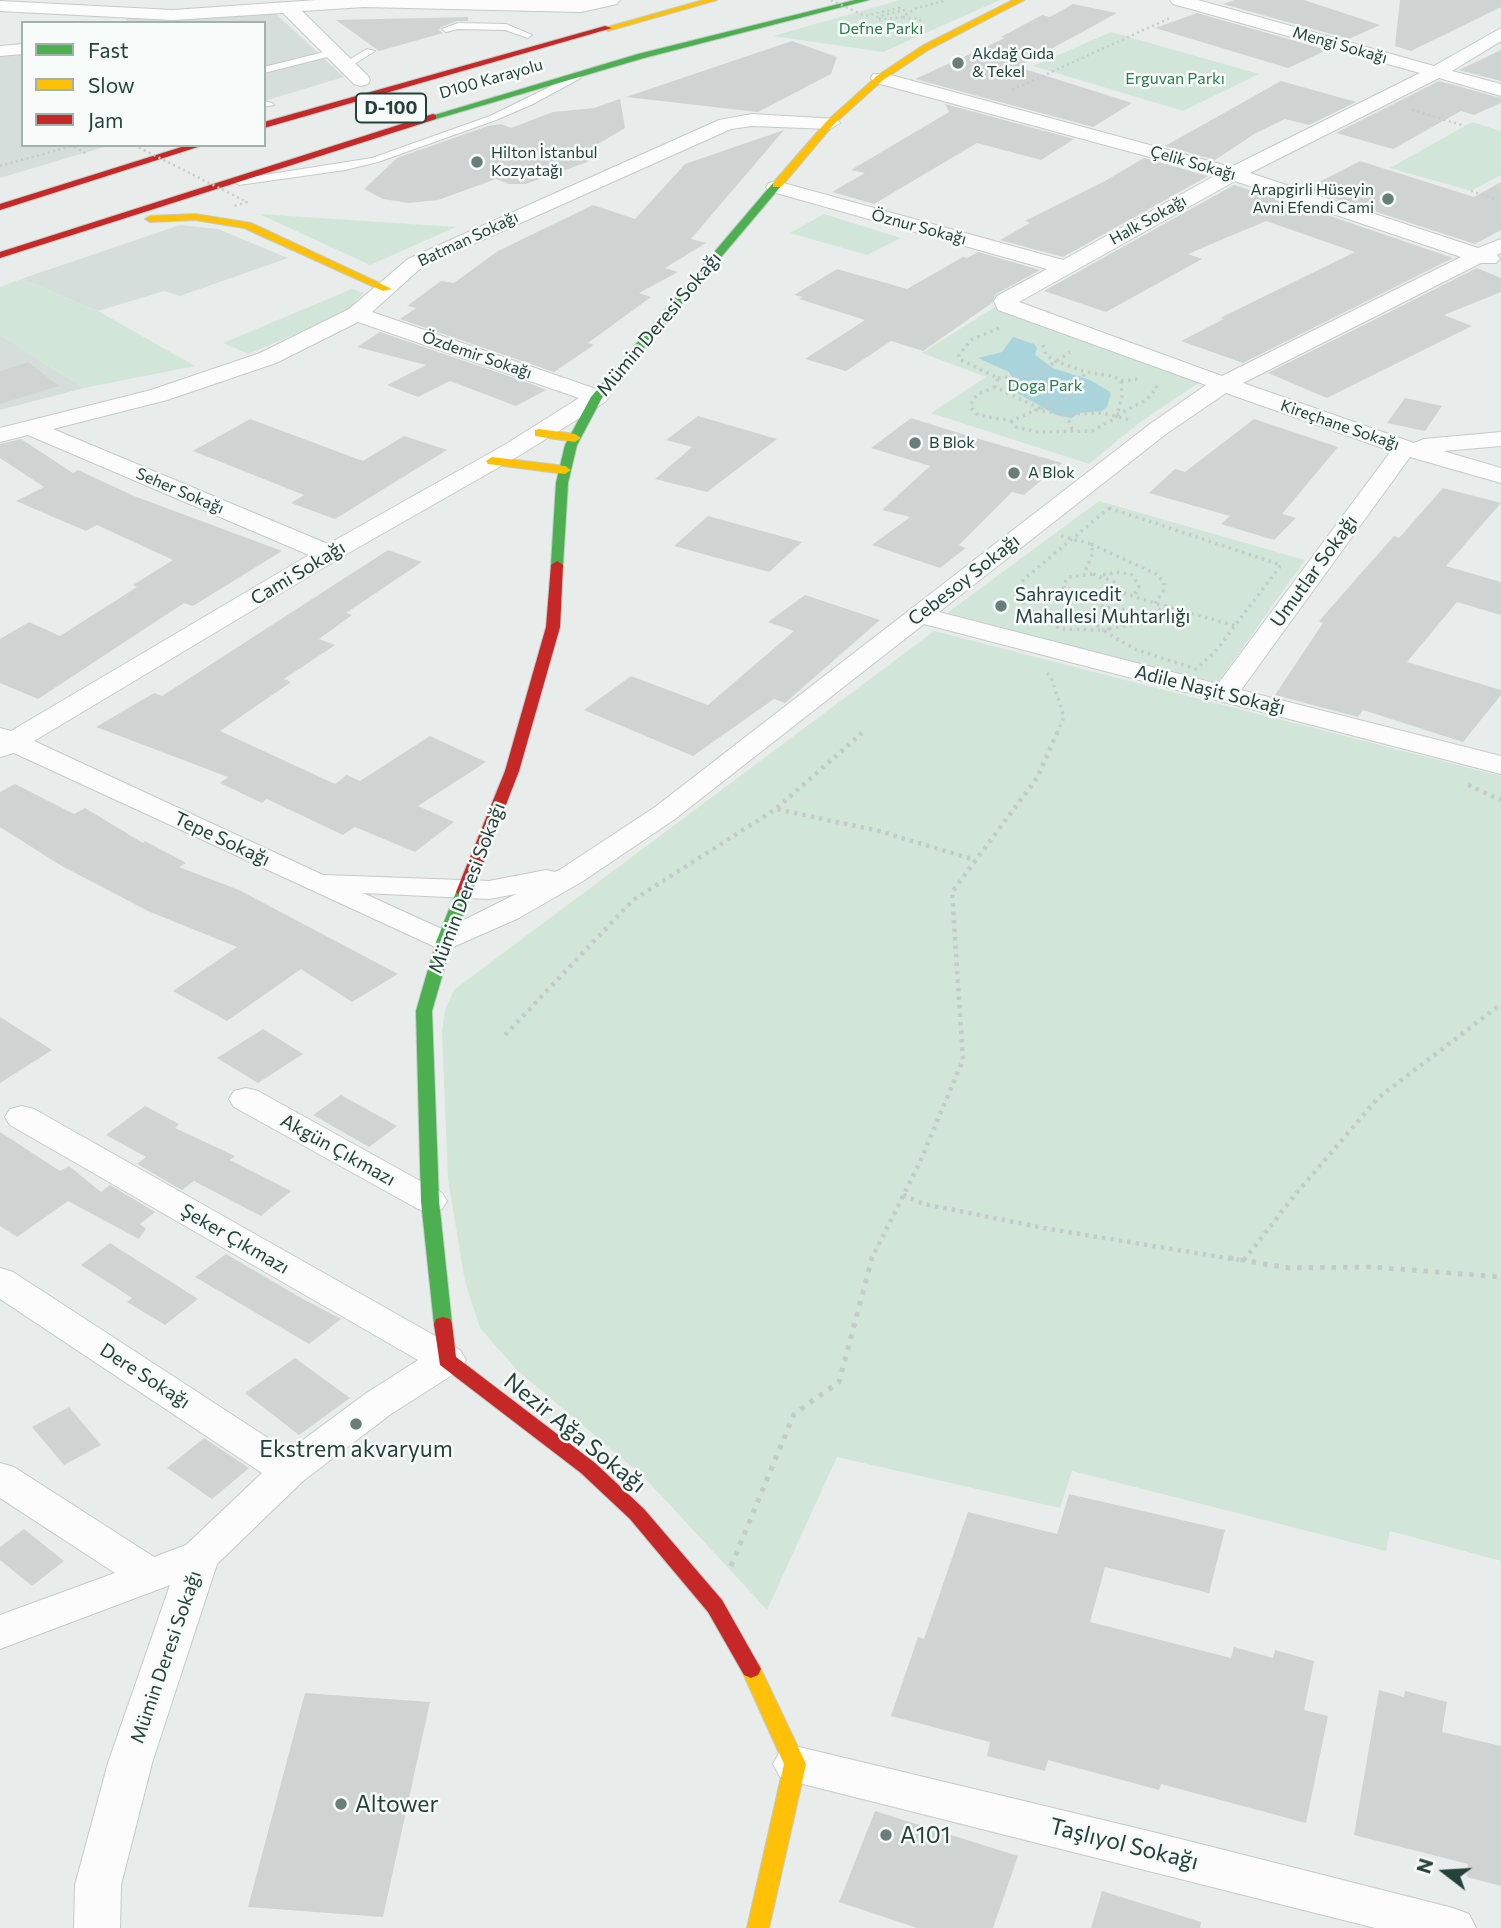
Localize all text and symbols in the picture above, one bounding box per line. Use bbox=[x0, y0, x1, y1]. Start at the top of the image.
park label: Defne Parkı bbox=[839, 19, 923, 39]
legend bbox=[21, 21, 266, 147]
street label: Mengi Sokağı bbox=[1290, 22, 1390, 68]
text: Fast bbox=[88, 37, 129, 62]
place label: Akdağ Gıda & Tekel bbox=[972, 44, 1054, 82]
street label: D100 Karayolu bbox=[437, 55, 545, 103]
marker: Akdağ Gıda & Tekel bbox=[950, 55, 966, 71]
park label: Erguvan Parkı bbox=[1125, 69, 1225, 89]
text: Slow bbox=[88, 72, 135, 97]
road number: D-100 bbox=[356, 94, 426, 122]
text: Jam bbox=[88, 107, 123, 132]
street label: Çelik Sokağı bbox=[1148, 142, 1238, 184]
place label: Hilton İstanbul Kozyatağı bbox=[491, 143, 598, 181]
marker: Hilton İstanbul Kozyatağı bbox=[469, 154, 485, 170]
place label: Arapgirli Hüseyin Avni Efendi Cami bbox=[1250, 180, 1374, 218]
street label: Halk Sokağı bbox=[1106, 191, 1190, 249]
marker: Arapgirli Hüseyin Avni Efendi Cami bbox=[1380, 191, 1396, 207]
street label: Öznur Sokağı bbox=[869, 205, 969, 249]
street label: Batman Sokağı bbox=[415, 207, 521, 271]
street label: Mümin Deresi Sokağı bbox=[592, 247, 726, 401]
street label: Özdemir Sokağı bbox=[420, 327, 534, 383]
park label: Doga Park bbox=[1008, 376, 1082, 396]
street label: Kireçhane Sokağı bbox=[1278, 396, 1402, 454]
place label: B Blok bbox=[929, 433, 975, 453]
marker: B Blok bbox=[907, 435, 923, 451]
place label: A Blok bbox=[1028, 463, 1075, 483]
street label: Seher Sokağı bbox=[133, 464, 227, 518]
marker: A Blok bbox=[1006, 465, 1022, 481]
street label: Umutlar Sokağı bbox=[1266, 511, 1362, 631]
street label: Cebesoy Sokağı bbox=[904, 529, 1024, 631]
street label: Cami Sokağı bbox=[247, 536, 349, 610]
place label: Sahrayıcedit Mahallesi Muhtarlığı bbox=[1015, 584, 1190, 628]
marker: Sahrayıcedit Mahallesi Muhtarlığı bbox=[993, 598, 1009, 614]
street label: Adile Naşit Sokağı bbox=[1132, 660, 1288, 720]
street label: Mümin Deresi Sokağı bbox=[424, 799, 510, 977]
street label: Tepe Sokağı bbox=[170, 807, 274, 871]
street label: Akgün Çıkmazı bbox=[277, 1109, 399, 1191]
street label: Şeker Çıkmazı bbox=[177, 1199, 293, 1279]
street label: Dere Sokağı bbox=[96, 1338, 194, 1414]
street label: Nezir Ağa Sokağı bbox=[498, 1367, 652, 1499]
marker: Ekstrem akvaryum bbox=[348, 1416, 364, 1432]
place label: Ekstrem akvaryum bbox=[259, 1435, 453, 1463]
street label: Mümin Deresi Sokağı bbox=[126, 1568, 206, 1746]
place label: Altower bbox=[355, 1790, 439, 1818]
marker: Altower bbox=[333, 1796, 349, 1812]
street label: Taşlıyol Sokağı bbox=[1047, 1812, 1201, 1876]
place label: A101 bbox=[900, 1821, 951, 1849]
marker: A101 bbox=[878, 1827, 894, 1843]
north arrow bbox=[1410, 1837, 1480, 1907]
text: N bbox=[1411, 1856, 1438, 1876]

